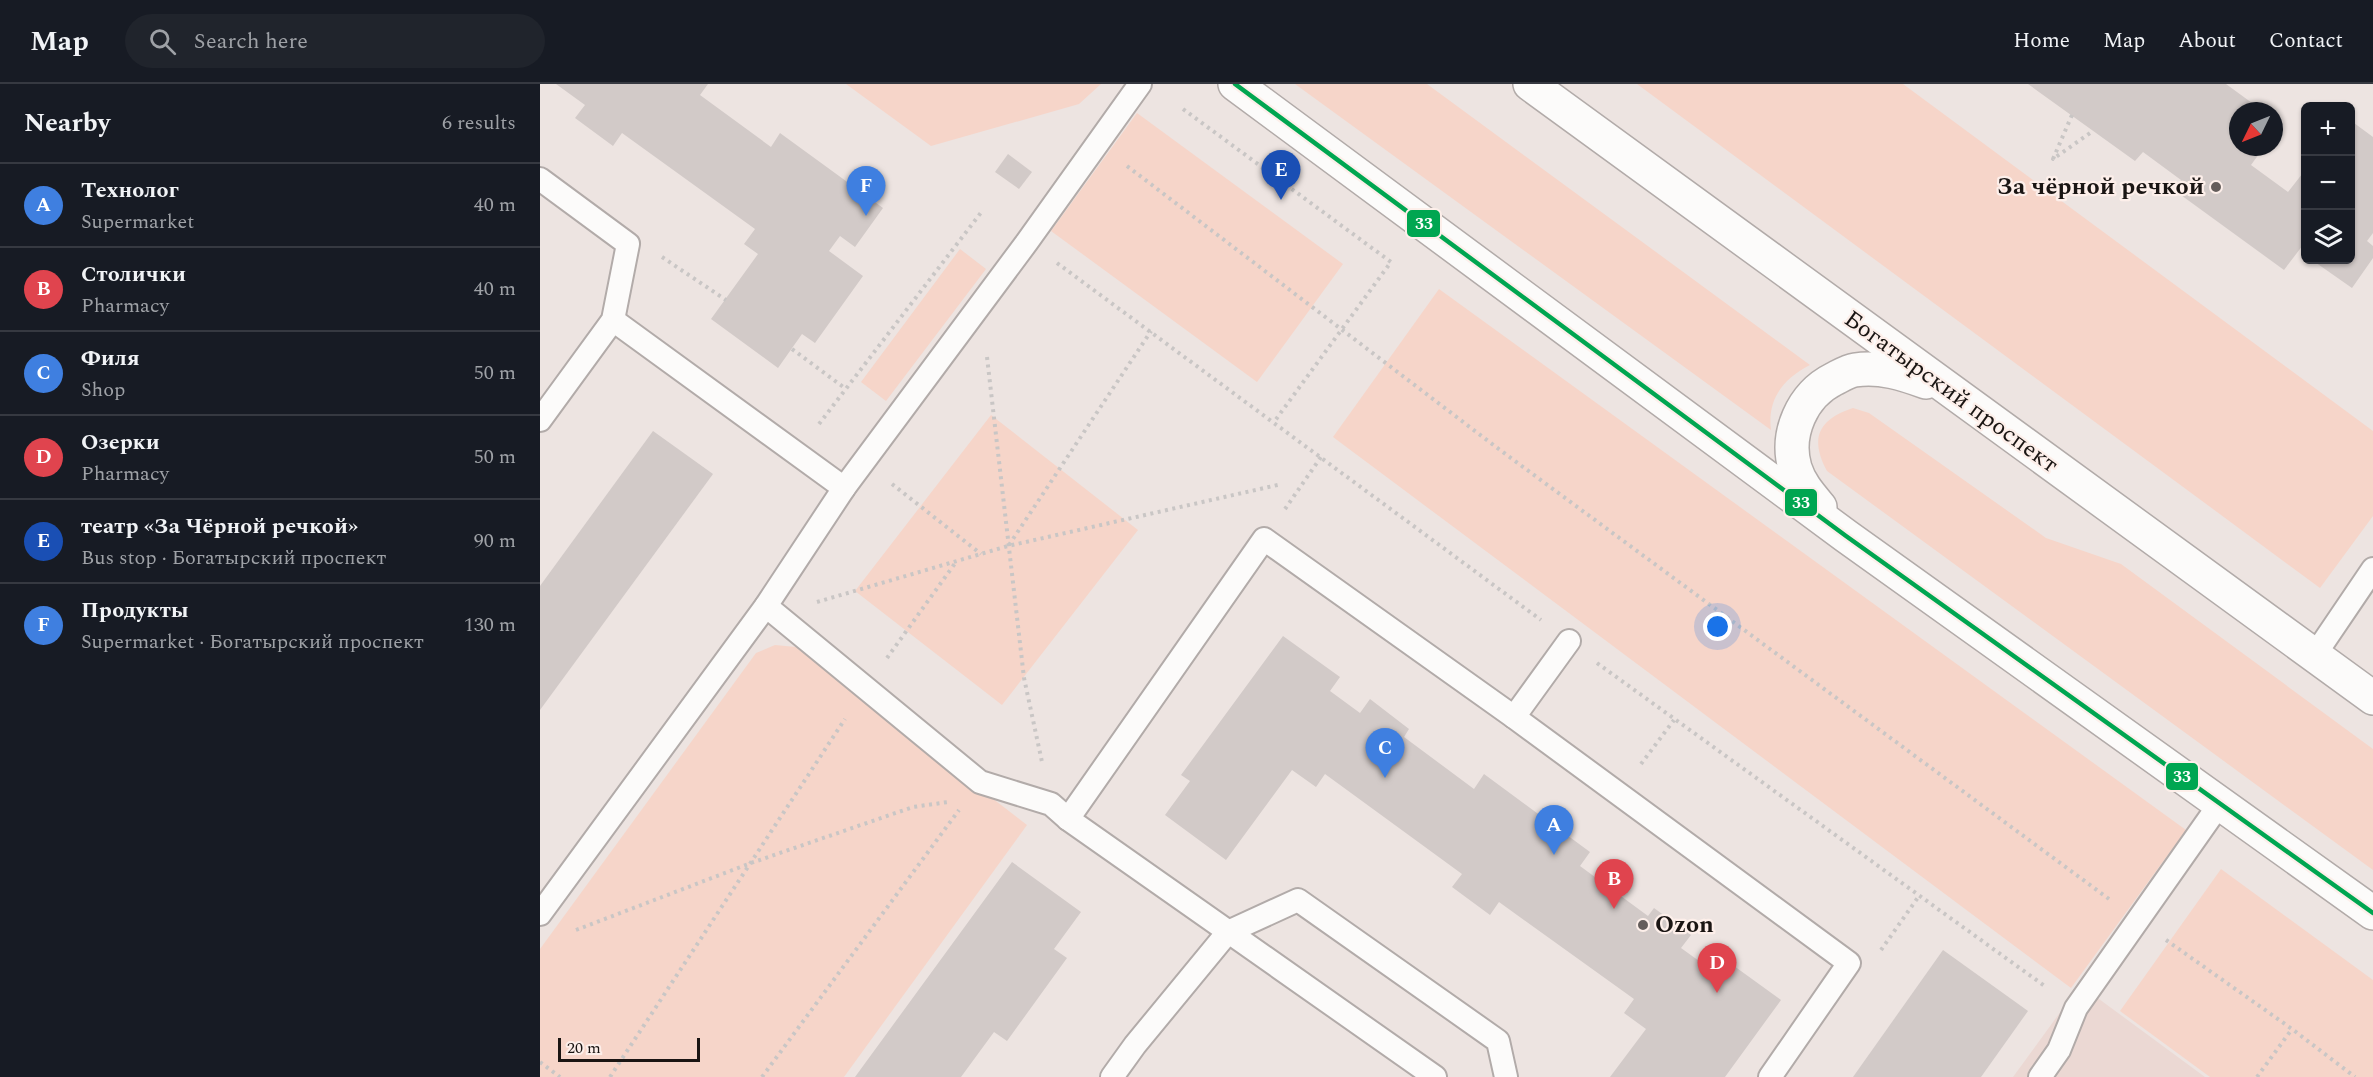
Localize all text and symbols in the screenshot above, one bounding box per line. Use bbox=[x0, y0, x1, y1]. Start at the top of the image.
search box bbox=[125, 14, 545, 68]
text: Map bbox=[30, 20, 89, 63]
icon: search bbox=[146, 25, 179, 58]
text: Search here bbox=[194, 25, 308, 58]
text: Home bbox=[2013, 25, 2070, 57]
text: Map bbox=[2103, 25, 2145, 57]
text: About bbox=[2178, 25, 2236, 57]
text: Contact bbox=[2269, 25, 2343, 57]
north arrow bbox=[2229, 102, 2283, 156]
map controls bbox=[2301, 102, 2355, 264]
button: + bbox=[2301, 102, 2355, 156]
text: Nearby bbox=[24, 103, 110, 143]
text: 6 results bbox=[442, 108, 516, 138]
pin: E bbox=[1262, 150, 1300, 200]
button: − bbox=[2301, 156, 2355, 210]
pin: F bbox=[846, 166, 886, 216]
place label: За чёрной речкой bbox=[1997, 169, 2204, 205]
text: Технолог bbox=[81, 174, 179, 207]
marker: За чёрной речкой bbox=[2209, 180, 2223, 194]
text: A bbox=[36, 190, 51, 220]
text: 40 m bbox=[474, 190, 516, 220]
text: Supermarket bbox=[81, 207, 194, 237]
line badge: 33 bbox=[1406, 209, 1441, 238]
button: layers bbox=[2301, 210, 2355, 264]
text: 33 bbox=[1415, 212, 1433, 236]
text: Столички bbox=[81, 258, 186, 291]
text: B bbox=[36, 274, 51, 304]
text: 40 m bbox=[474, 274, 516, 304]
text: Pharmacy bbox=[81, 291, 169, 321]
street label: Богатырский проспект bbox=[1836, 302, 2066, 482]
text: Филя bbox=[81, 342, 140, 375]
text: C bbox=[36, 358, 51, 388]
text: 50 m bbox=[474, 358, 516, 388]
text: Shop bbox=[81, 375, 125, 405]
text: Озерки bbox=[81, 426, 160, 459]
text: D bbox=[35, 442, 52, 472]
text: 50 m bbox=[474, 442, 516, 472]
text: Pharmacy bbox=[81, 459, 169, 489]
line badge: 33 bbox=[1784, 488, 1818, 517]
text: 33 bbox=[1792, 491, 1810, 515]
text: театр «За Чёрной речкой» bbox=[81, 510, 358, 543]
text: E bbox=[37, 526, 50, 556]
text: 90 m bbox=[474, 526, 516, 556]
text: Bus stop · Богатырский проспект bbox=[81, 543, 386, 573]
text: Продукты bbox=[81, 594, 189, 627]
text: F bbox=[37, 610, 50, 640]
text: 130 m bbox=[464, 610, 516, 640]
your location bbox=[1703, 612, 1732, 641]
text: Supermarket · Богатырский проспект bbox=[81, 627, 424, 657]
pin: C bbox=[1366, 728, 1404, 778]
line badge: 33 bbox=[2165, 762, 2199, 791]
text: 33 bbox=[2173, 765, 2191, 789]
pin: A bbox=[1534, 806, 1574, 855]
pin: B bbox=[1594, 860, 1634, 909]
place label: Ozon bbox=[1655, 907, 1714, 943]
marker: Ozon bbox=[1636, 918, 1650, 932]
pin: D bbox=[1698, 944, 1736, 993]
scale bar bbox=[558, 1035, 700, 1062]
text: 20 m bbox=[567, 1036, 601, 1060]

